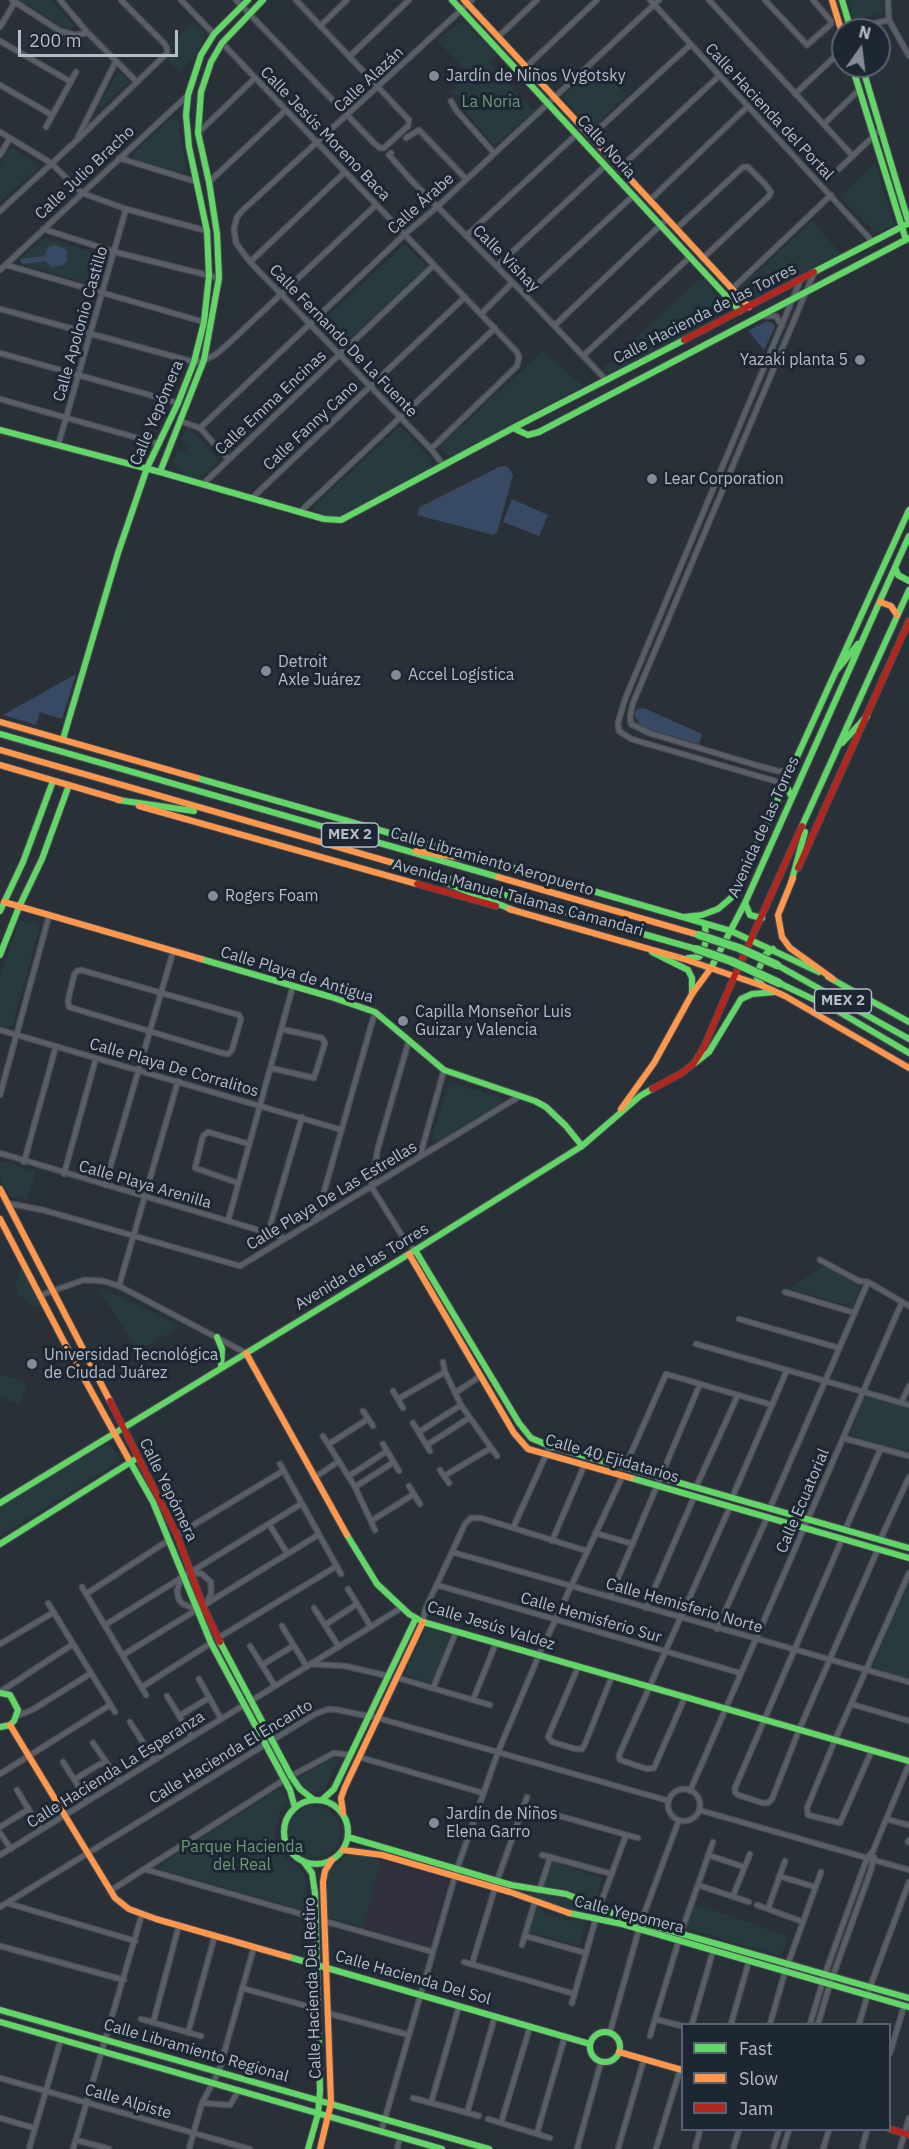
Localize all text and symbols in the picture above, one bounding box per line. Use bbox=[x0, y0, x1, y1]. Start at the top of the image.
scale bar bbox=[21, 18, 182, 56]
north arrow bbox=[831, 18, 891, 78]
text: N bbox=[857, 21, 873, 44]
text: 200 m bbox=[29, 29, 81, 52]
street label: Calle Hacienda del Portal bbox=[701, 40, 837, 184]
street label: Calle Alazán bbox=[330, 43, 408, 117]
street label: Calle Jesús Moreno Baca bbox=[256, 63, 394, 205]
place label: Jardín de Niños Vygotsky bbox=[446, 66, 626, 86]
marker: Jardín de Niños Vygotsky bbox=[427, 69, 441, 83]
park label: La Noria bbox=[461, 92, 521, 112]
street label: Calle Noria bbox=[573, 111, 639, 183]
street label: Calle Julio Bracho bbox=[31, 122, 139, 224]
street label: Calle Árabe bbox=[384, 169, 458, 239]
street label: Calle Vishay bbox=[469, 222, 543, 296]
street label: Calle Apolonio Castillo bbox=[50, 244, 112, 404]
street label: Calle Hacienda de las Torres bbox=[610, 259, 800, 369]
street label: Calle Fernando De La Fuente bbox=[265, 261, 421, 421]
street label: Calle Emma Encinas bbox=[211, 346, 331, 460]
place label: Yazaki planta 5 bbox=[740, 350, 848, 370]
marker: Yazaki planta 5 bbox=[853, 353, 867, 367]
street label: Calle Yepómera bbox=[126, 357, 188, 469]
street label: Calle Fanny Cano bbox=[260, 377, 362, 475]
place label: Lear Corporation bbox=[664, 469, 784, 489]
marker: Lear Corporation bbox=[645, 472, 659, 486]
place label: Detroit Axle Juárez bbox=[278, 652, 361, 690]
marker: Detroit Axle Juárez bbox=[259, 664, 273, 678]
place label: Accel Logística bbox=[408, 665, 514, 685]
marker: Accel Logística bbox=[389, 668, 403, 682]
street label: Avenida de las Torres bbox=[724, 753, 804, 901]
road number: MEX 2 bbox=[322, 823, 378, 847]
street label: Calle Libramiento Aeropuerto bbox=[388, 824, 596, 900]
street label: Avenida Manuel Talamas Camandari bbox=[390, 855, 646, 941]
place label: Rogers Foam bbox=[225, 886, 319, 906]
marker: Rogers Foam bbox=[206, 889, 220, 903]
street label: Calle Playa de Antigua bbox=[218, 943, 376, 1007]
road number: MEX 2 bbox=[814, 989, 872, 1013]
place label: Capilla Monseñor Luis Guizar y Valencia bbox=[415, 1002, 572, 1040]
marker: Capilla Monseñor Luis Guizar y Valencia bbox=[396, 1014, 410, 1028]
street label: Calle Playa De Corralitos bbox=[87, 1035, 261, 1101]
street label: Calle Playa De Las Estrellas bbox=[243, 1137, 421, 1255]
street label: Calle Playa Arenilla bbox=[76, 1157, 214, 1213]
street label: Avenida de las Torres bbox=[292, 1219, 432, 1315]
place label: Universidad Tecnológica de Ciudad Juárez bbox=[44, 1345, 218, 1383]
marker: Universidad Tecnológica de Ciudad Juárez bbox=[25, 1357, 39, 1371]
street label: Calle 40 Ejidatarios bbox=[543, 1431, 681, 1487]
street label: Calle Yepómera bbox=[135, 1435, 201, 1545]
street label: Calle Ecuatorial bbox=[772, 1446, 834, 1556]
street label: Calle Hemisferio Norte bbox=[603, 1574, 765, 1638]
street label: Calle Hemisferio Sur bbox=[518, 1589, 664, 1647]
street label: Calle Jesús Valdez bbox=[425, 1597, 557, 1655]
street label: Calle Hacienda El Encanto bbox=[146, 1696, 316, 1808]
street label: Calle Hacienda La Esperanza bbox=[24, 1707, 208, 1833]
place label: Jardín de Niños Elena Garro bbox=[446, 1804, 558, 1842]
marker: Jardín de Niños Elena Garro bbox=[427, 1816, 441, 1830]
park label: Parque Hacienda del Real bbox=[181, 1837, 303, 1875]
street label: Calle Yepomera bbox=[572, 1892, 686, 1938]
street label: Calle Hacienda Del Retiro bbox=[300, 1897, 326, 2079]
street label: Calle Hacienda Del Sol bbox=[333, 1947, 493, 2009]
street label: Calle Libramiento Regional bbox=[101, 2015, 291, 2087]
legend bbox=[681, 2023, 891, 2131]
text: Fast bbox=[739, 2037, 773, 2060]
text: Slow bbox=[739, 2067, 778, 2090]
street label: Calle Alpiste bbox=[82, 2080, 174, 2124]
text: Jam bbox=[739, 2097, 774, 2120]

